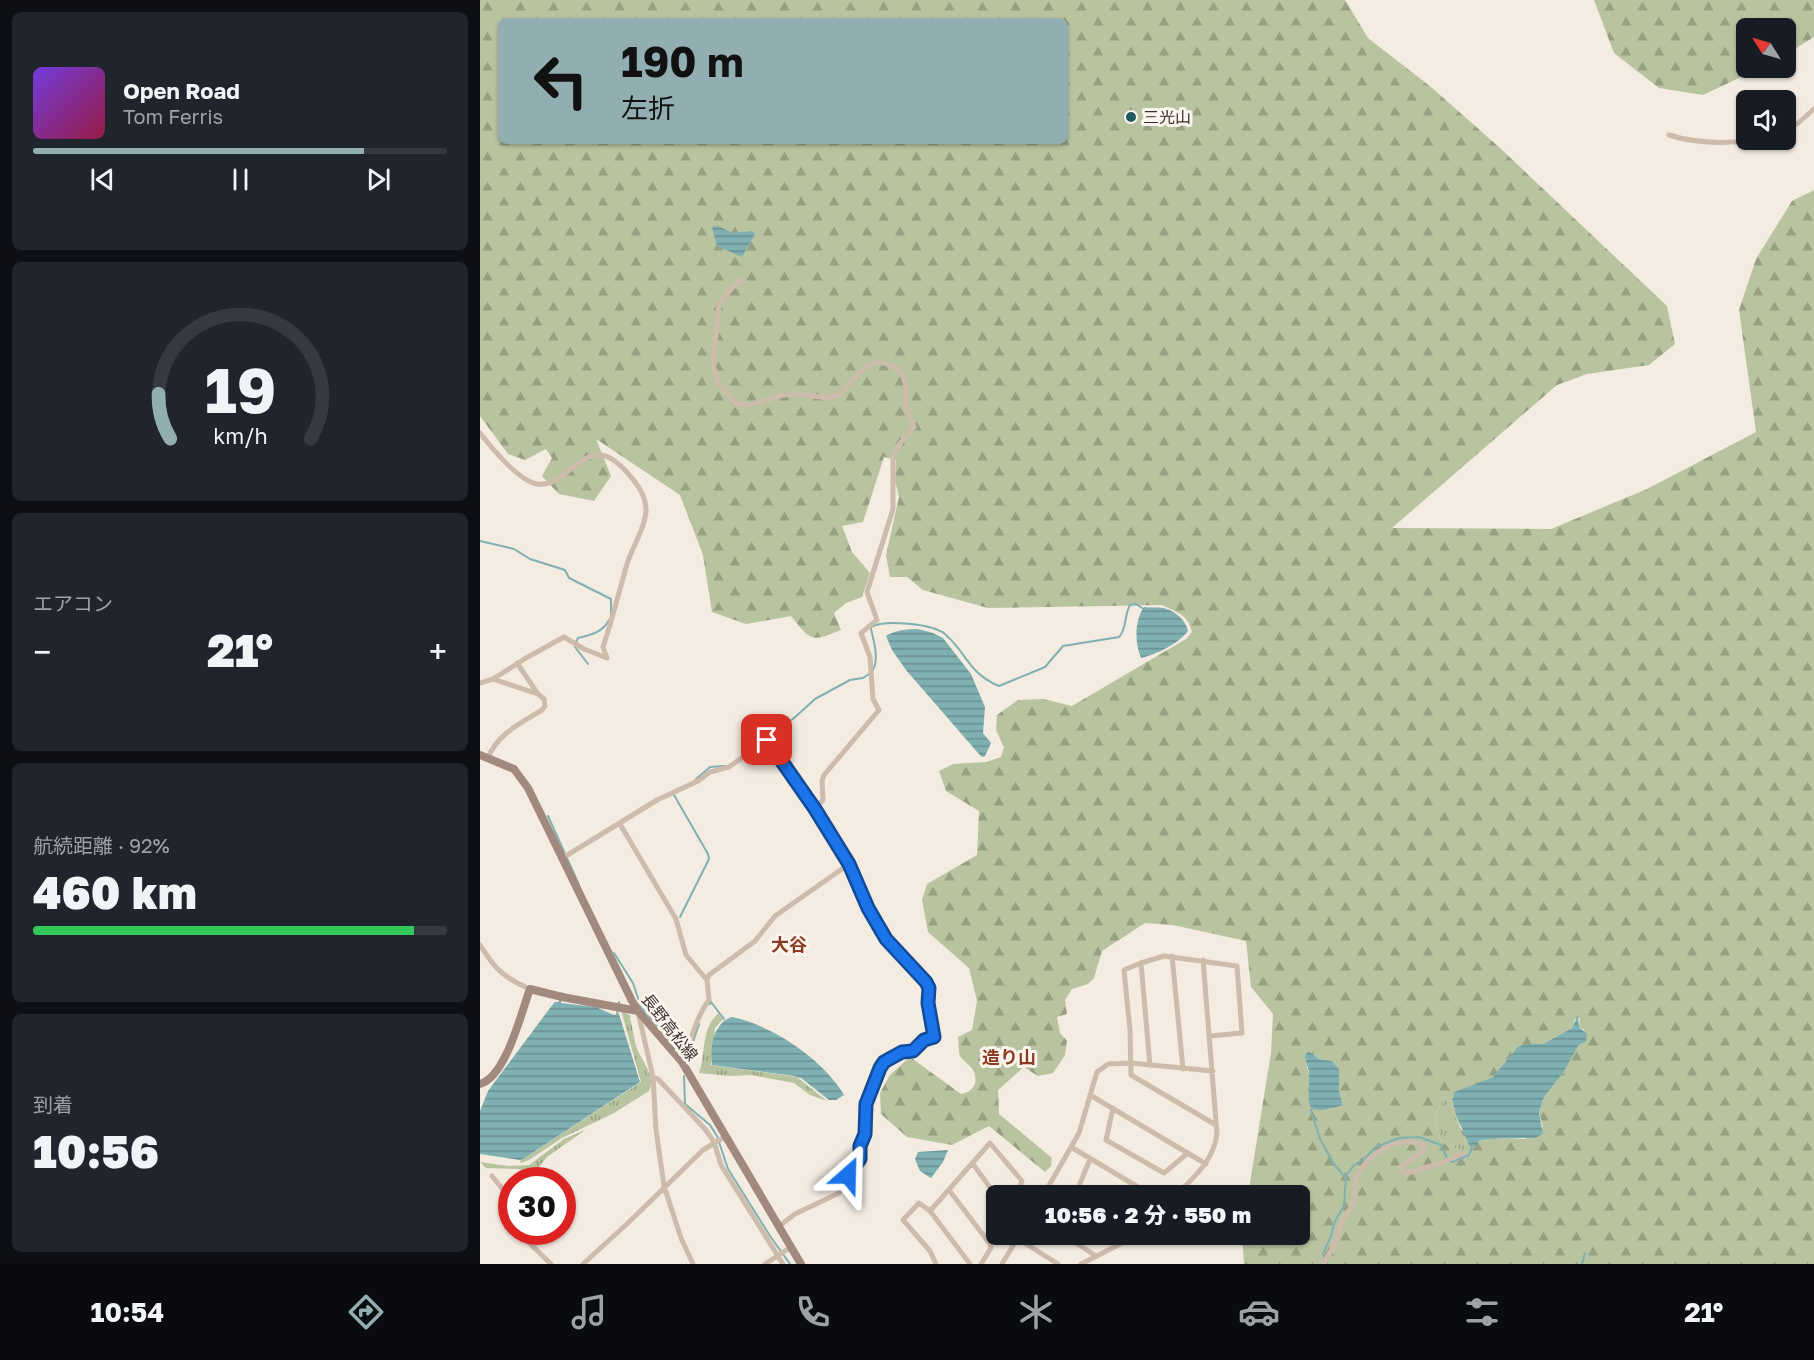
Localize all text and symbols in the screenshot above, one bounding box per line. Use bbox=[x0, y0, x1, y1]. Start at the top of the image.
north arrow bbox=[1736, 18, 1796, 78]
map controls bbox=[1736, 18, 1796, 150]
text: 190 m bbox=[621, 36, 744, 86]
icon: left bbox=[522, 42, 600, 120]
text: Open Road bbox=[123, 77, 240, 104]
button: sound bbox=[1736, 90, 1796, 150]
text: 左折 bbox=[621, 92, 675, 124]
text: Tom Ferris bbox=[123, 104, 223, 128]
place label: 三光山 bbox=[1143, 107, 1191, 127]
marker: 三光山 bbox=[1124, 110, 1138, 124]
icon: previous bbox=[86, 163, 119, 196]
icon: pause bbox=[224, 163, 257, 196]
icon: next bbox=[362, 163, 395, 196]
text: 19 bbox=[204, 352, 276, 427]
text: km/h bbox=[213, 423, 267, 449]
text: エアコン bbox=[33, 591, 113, 615]
text: 21° bbox=[207, 623, 273, 677]
text: − bbox=[33, 632, 51, 671]
text: + bbox=[429, 632, 447, 671]
pin bbox=[741, 714, 792, 765]
icon: arrive bbox=[750, 723, 783, 756]
text: 航続距離 · 92% bbox=[33, 833, 170, 857]
text: 460 km bbox=[33, 865, 197, 919]
district label: 大谷 bbox=[771, 933, 807, 955]
street label: 長野高松線 bbox=[637, 989, 703, 1065]
district label: 造り山 bbox=[982, 1046, 1036, 1068]
text: 到着 bbox=[33, 1092, 73, 1116]
text: 10:56 bbox=[33, 1124, 159, 1178]
position arrow bbox=[816, 1143, 880, 1207]
speed limit sign: 30 bbox=[498, 1167, 576, 1245]
text: 10:56 · 2 分 · 550 m bbox=[1045, 1201, 1251, 1228]
icon: directions bbox=[345, 1291, 387, 1333]
icon: music bbox=[568, 1291, 610, 1333]
icon: phone bbox=[792, 1291, 834, 1333]
icon: climate bbox=[1015, 1291, 1057, 1333]
icon: car bbox=[1238, 1291, 1280, 1333]
icon: filters bbox=[1461, 1291, 1503, 1333]
text: 10:54 bbox=[91, 1296, 164, 1328]
text: 21° bbox=[1684, 1296, 1723, 1328]

